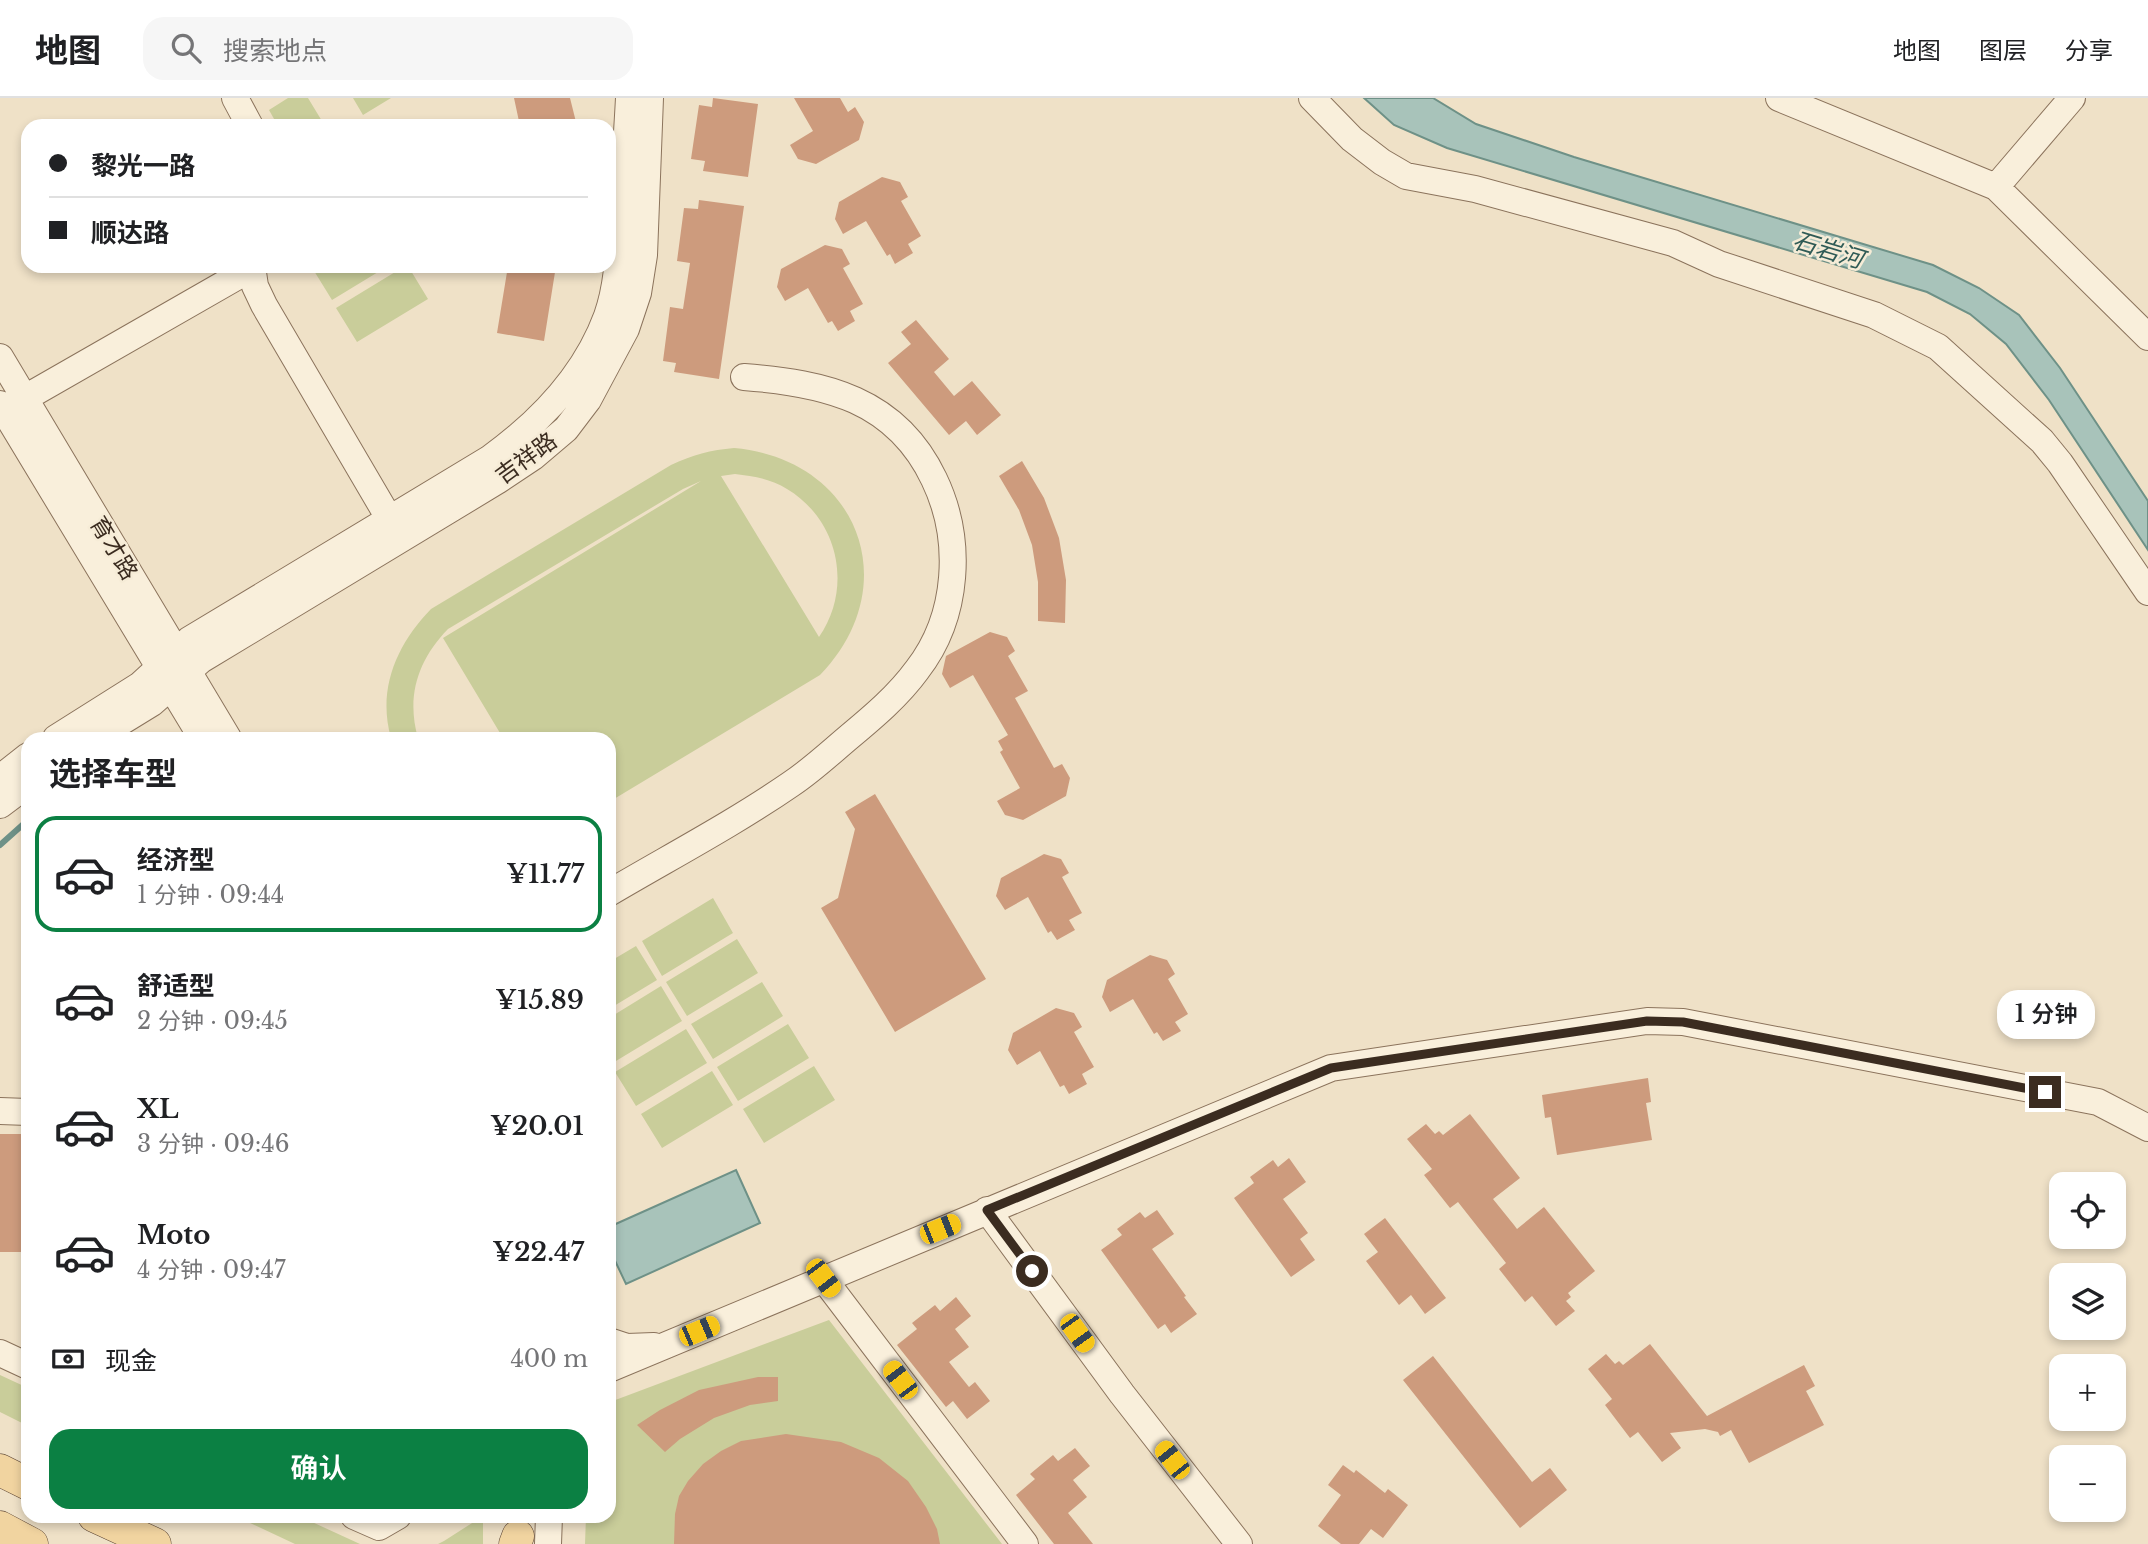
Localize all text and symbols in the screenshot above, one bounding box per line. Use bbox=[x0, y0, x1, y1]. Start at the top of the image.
search box bbox=[143, 17, 633, 80]
icon: search bbox=[167, 29, 205, 67]
text: 地图 bbox=[35, 30, 101, 71]
text: 搜索地点 bbox=[223, 35, 327, 67]
text: 地图 bbox=[1893, 36, 1941, 65]
text: 图层 bbox=[1979, 36, 2027, 65]
text: 分享 bbox=[2065, 36, 2113, 65]
text: 黎光一路 bbox=[91, 150, 195, 182]
text: 顺达路 bbox=[91, 217, 169, 249]
water label: 石岩河 bbox=[1789, 225, 1871, 275]
street label: 吉祥路 bbox=[490, 426, 562, 490]
street label: 育才路 bbox=[84, 511, 144, 585]
text: 选择车型 bbox=[49, 754, 177, 794]
icon: car bbox=[53, 843, 116, 906]
text: 经济型 bbox=[137, 844, 215, 876]
text: ¥11.77 bbox=[506, 858, 584, 890]
text: 1 分钟 · 09:44 bbox=[137, 881, 284, 909]
icon: car bbox=[53, 969, 116, 1032]
text: 舒适型 bbox=[137, 970, 215, 1002]
text: ¥15.89 bbox=[495, 984, 584, 1016]
callout: 1 分钟 bbox=[1996, 990, 2094, 1040]
text: 1 分钟 bbox=[2015, 1000, 2077, 1028]
text: 2 分钟 · 09:45 bbox=[137, 1007, 288, 1035]
route end bbox=[2029, 1076, 2061, 1108]
text: XL bbox=[137, 1093, 179, 1125]
icon: car bbox=[53, 1095, 116, 1158]
text: ¥20.01 bbox=[490, 1110, 584, 1142]
text: 3 分钟 · 09:46 bbox=[137, 1130, 290, 1158]
map controls bbox=[2049, 1172, 2126, 1522]
button: locate bbox=[2049, 1172, 2126, 1249]
car bbox=[917, 1211, 964, 1247]
text: Moto bbox=[137, 1219, 210, 1251]
icon: car bbox=[53, 1221, 116, 1284]
text: ¥22.47 bbox=[492, 1236, 584, 1268]
car bbox=[802, 1255, 845, 1301]
route start bbox=[1016, 1255, 1048, 1287]
text: 4 分钟 · 09:47 bbox=[137, 1256, 286, 1284]
button: layers bbox=[2049, 1263, 2126, 1340]
car bbox=[1057, 1310, 1098, 1356]
car bbox=[676, 1313, 723, 1349]
icon: cash bbox=[49, 1340, 87, 1378]
text: 现金 bbox=[105, 1345, 157, 1377]
text: 400 m bbox=[510, 1345, 588, 1373]
button: + bbox=[2049, 1354, 2126, 1431]
car bbox=[879, 1357, 922, 1403]
button: 确认 bbox=[49, 1429, 588, 1509]
car bbox=[1151, 1437, 1194, 1483]
button: − bbox=[2049, 1445, 2126, 1522]

